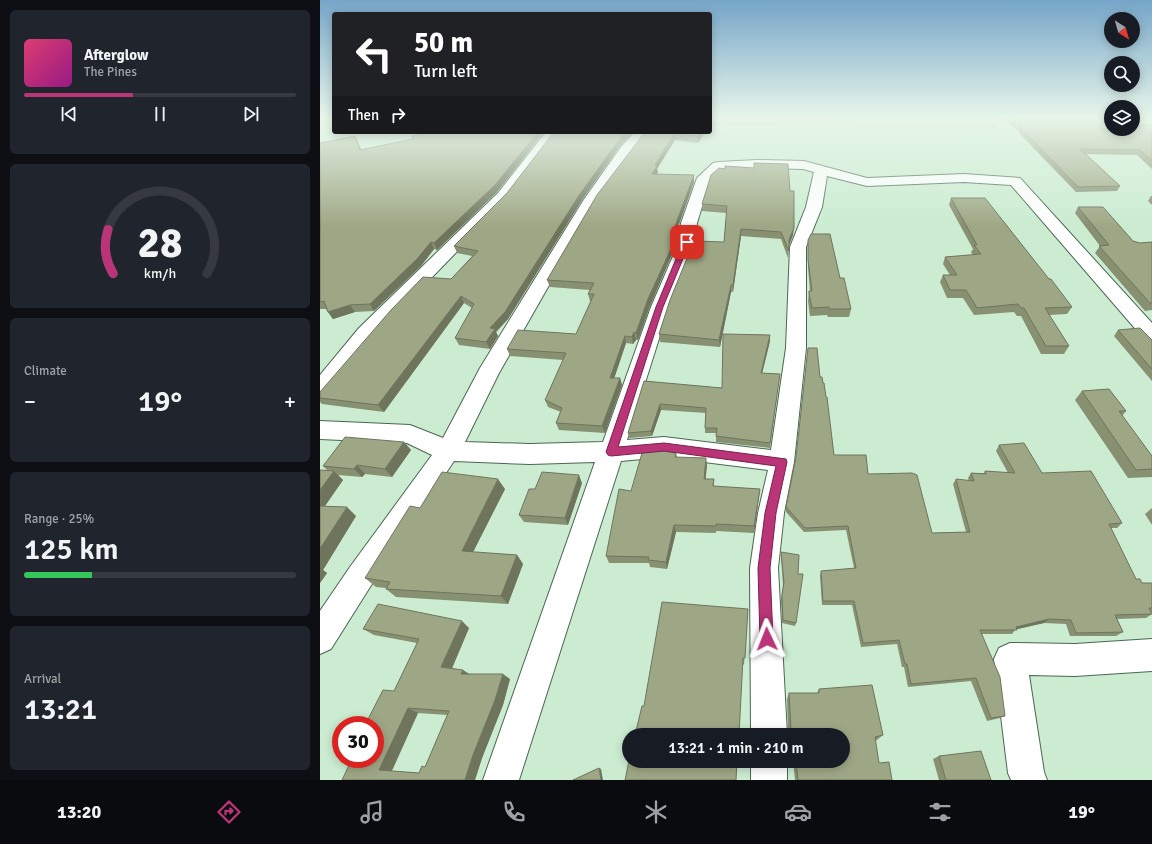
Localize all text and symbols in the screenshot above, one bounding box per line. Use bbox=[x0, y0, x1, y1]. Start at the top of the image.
north arrow bbox=[1104, 12, 1140, 48]
map controls bbox=[1104, 12, 1140, 136]
text: 50 m bbox=[414, 26, 473, 60]
icon: left bbox=[348, 28, 400, 80]
text: Afterglow bbox=[84, 46, 148, 64]
button: search bbox=[1104, 56, 1140, 92]
text: Turn left bbox=[414, 60, 477, 82]
text: The Pines bbox=[84, 64, 137, 80]
button: layers bbox=[1104, 100, 1140, 136]
icon: previous bbox=[58, 103, 80, 125]
icon: pause bbox=[149, 103, 171, 125]
icon: next bbox=[240, 103, 262, 125]
icon: right bbox=[387, 104, 409, 126]
text: Then bbox=[348, 106, 379, 124]
text: 28 bbox=[138, 218, 182, 269]
pin bbox=[670, 225, 704, 259]
icon: arrive bbox=[676, 231, 698, 253]
text: km/h bbox=[144, 265, 176, 282]
text: Climate bbox=[24, 363, 67, 379]
text: 19° bbox=[138, 383, 182, 420]
text: − bbox=[24, 388, 36, 415]
text: + bbox=[284, 388, 296, 415]
text: Range · 25% bbox=[24, 511, 94, 527]
text: 125 km bbox=[24, 531, 119, 568]
position arrow bbox=[746, 618, 788, 660]
text: Arrival bbox=[24, 671, 61, 687]
text: 13:21 bbox=[24, 691, 97, 728]
speed limit sign: 30 bbox=[332, 716, 384, 768]
text: 13:21 · 1 min · 210 m bbox=[669, 739, 803, 757]
icon: directions bbox=[215, 798, 243, 826]
icon: music bbox=[358, 798, 386, 826]
icon: phone bbox=[500, 798, 528, 826]
icon: climate bbox=[642, 798, 670, 826]
icon: car bbox=[784, 798, 812, 826]
icon: filters bbox=[926, 798, 954, 826]
text: 13:20 bbox=[57, 801, 101, 823]
text: 19° bbox=[1068, 801, 1095, 823]

